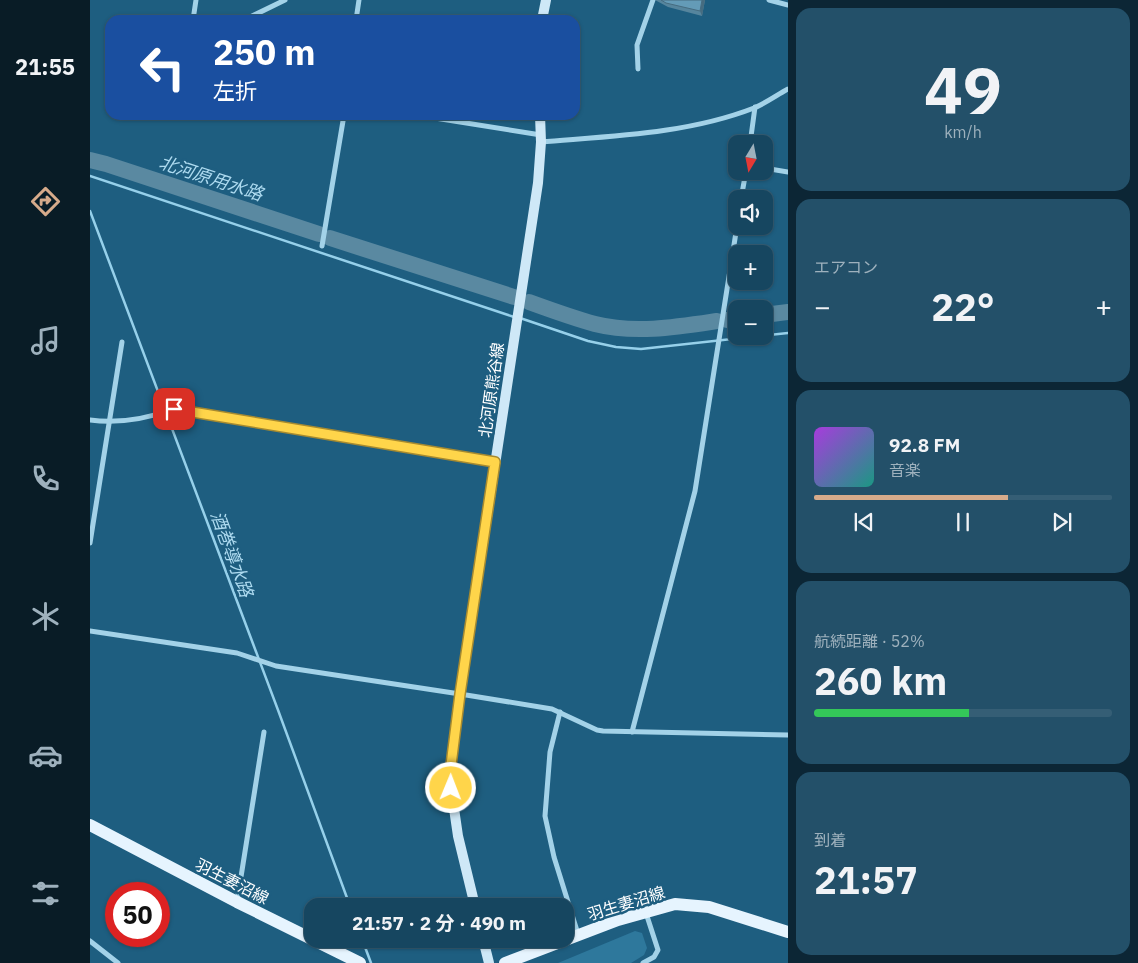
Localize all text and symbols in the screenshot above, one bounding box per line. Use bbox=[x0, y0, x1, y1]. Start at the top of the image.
text: 250 m bbox=[213, 29, 316, 75]
icon: left bbox=[130, 35, 195, 100]
text: 49 bbox=[924, 47, 1002, 132]
text: 21:55 bbox=[15, 52, 75, 81]
text: 左折 bbox=[213, 76, 257, 105]
text: km/h bbox=[944, 122, 982, 142]
north arrow bbox=[728, 135, 772, 180]
map controls bbox=[728, 135, 773, 345]
water label: 北河原用水路 bbox=[156, 150, 268, 206]
icon: directions bbox=[28, 184, 63, 219]
button: sound bbox=[728, 190, 773, 235]
button: + bbox=[728, 245, 773, 290]
text: エアコン bbox=[814, 257, 878, 277]
text: 22° bbox=[931, 282, 995, 331]
text: − bbox=[814, 288, 831, 325]
text: + bbox=[1095, 288, 1112, 325]
button: − bbox=[728, 300, 773, 345]
icon: music bbox=[28, 323, 63, 358]
street label: 北河原熊谷線 bbox=[474, 341, 508, 439]
pin bbox=[153, 388, 195, 430]
icon: arrive bbox=[160, 395, 188, 423]
text: 92.8 FM bbox=[889, 433, 960, 457]
text: 音楽 bbox=[889, 460, 921, 480]
icon: phone bbox=[28, 461, 63, 496]
water label: 酒巻導水路 bbox=[206, 508, 259, 602]
icon: previous bbox=[850, 508, 878, 536]
icon: pause bbox=[949, 508, 977, 536]
icon: next bbox=[1048, 508, 1076, 536]
icon: climate bbox=[28, 599, 63, 634]
text: 航続距離 · 52% bbox=[814, 631, 925, 651]
text: 260 km bbox=[814, 656, 947, 705]
icon: car bbox=[28, 738, 63, 773]
position arrow bbox=[424, 761, 476, 813]
text: 到着 bbox=[814, 830, 846, 850]
street label: 羽生妻沼線 bbox=[192, 854, 272, 908]
text: 21:57 bbox=[814, 855, 918, 904]
icon: filters bbox=[28, 876, 63, 911]
speed limit sign: 50 bbox=[105, 882, 170, 947]
street label: 羽生妻沼線 bbox=[585, 882, 667, 924]
text: 21:57 · 2 分 · 490 m bbox=[352, 911, 526, 935]

